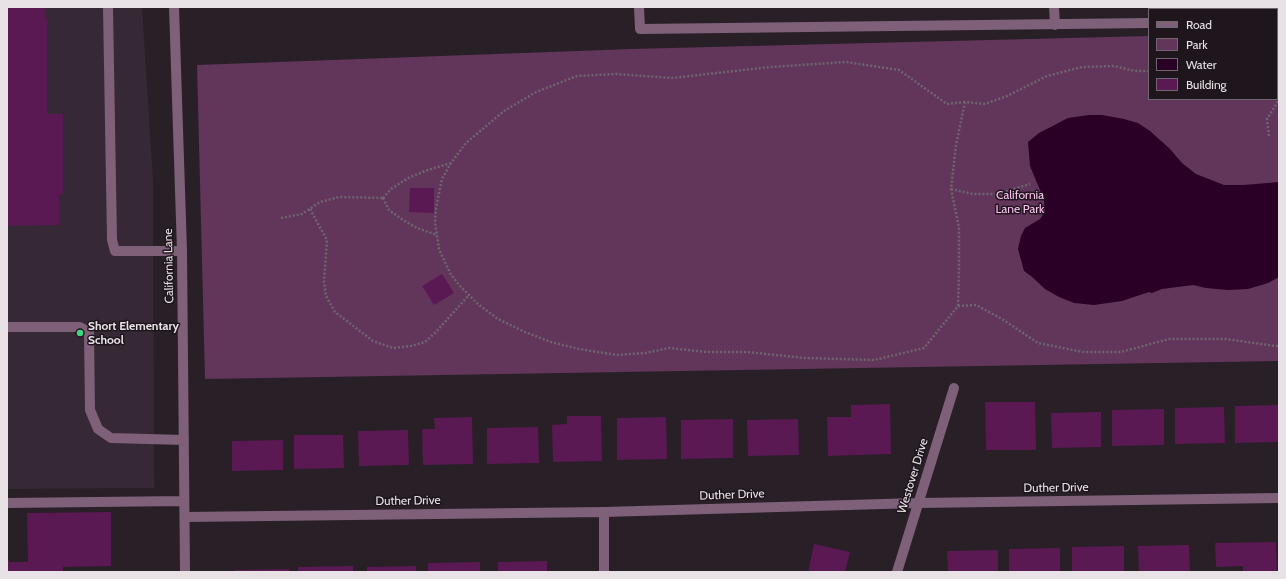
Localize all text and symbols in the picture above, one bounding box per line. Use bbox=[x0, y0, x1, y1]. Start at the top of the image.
legend bbox=[1148, 8, 1278, 100]
text: Road bbox=[1186, 17, 1212, 32]
text: Park bbox=[1186, 37, 1208, 52]
text: Water bbox=[1186, 57, 1216, 72]
text: Building bbox=[1186, 77, 1227, 92]
park label: California Lane Park bbox=[996, 188, 1044, 216]
street label: California Lane bbox=[161, 228, 177, 304]
place label: Short Elementary School bbox=[88, 319, 179, 347]
marker: Short Elementary School bbox=[75, 328, 85, 338]
street label: Westover Drive bbox=[895, 437, 931, 515]
street label: Duther Drive bbox=[1023, 480, 1089, 496]
street label: Duther Drive bbox=[699, 487, 765, 503]
street label: Duther Drive bbox=[375, 493, 441, 509]

